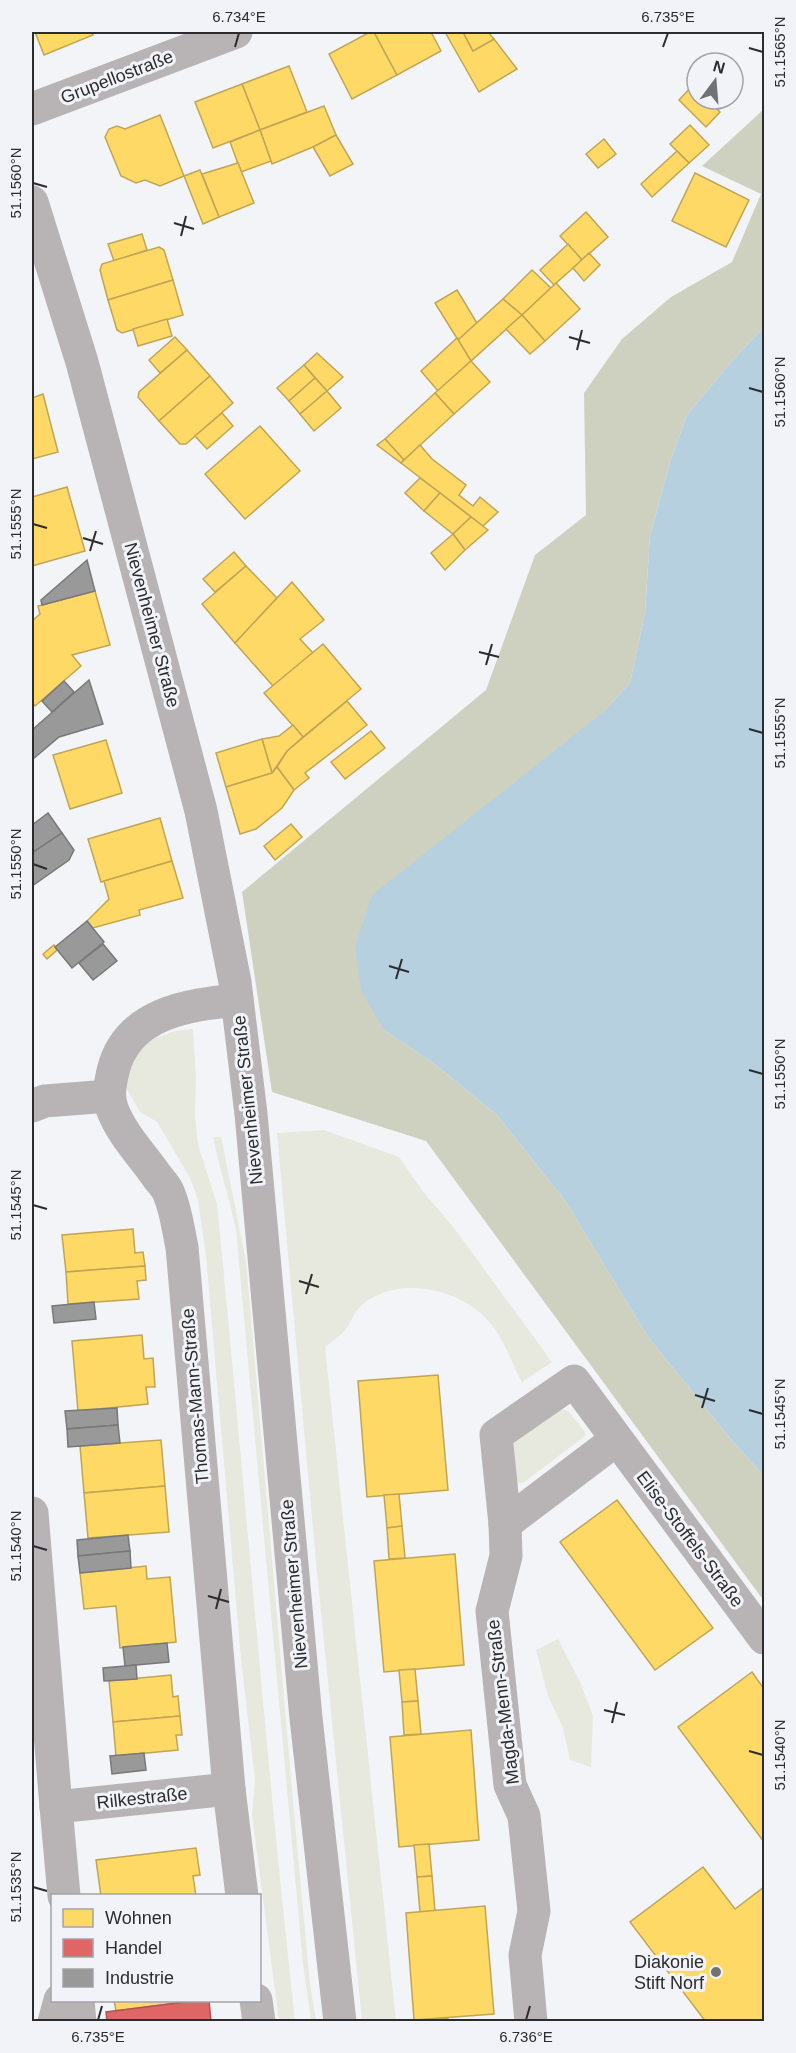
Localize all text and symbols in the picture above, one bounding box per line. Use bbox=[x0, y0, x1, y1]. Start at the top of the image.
text: 6.734°E bbox=[212, 8, 266, 25]
text: 6.735°E bbox=[641, 8, 695, 25]
text: 51.1565°N bbox=[771, 16, 788, 88]
street label: Grupellostraße bbox=[58, 46, 176, 108]
north arrow bbox=[685, 51, 745, 111]
text: N bbox=[711, 57, 727, 77]
text: 51.1560°N bbox=[7, 147, 24, 219]
text: 51.1560°N bbox=[771, 356, 788, 428]
text: 51.1555°N bbox=[7, 488, 24, 560]
street label: Nievenheimer Straße bbox=[120, 540, 184, 710]
text: 51.1555°N bbox=[771, 697, 788, 769]
text: 51.1550°N bbox=[7, 828, 24, 900]
street label: Nievenheimer Straße bbox=[229, 1014, 267, 1186]
text: 51.1550°N bbox=[771, 1038, 788, 1110]
text: 51.1545°N bbox=[7, 1169, 24, 1241]
street label: Thomas-Mann-Straße bbox=[177, 1307, 213, 1485]
text: 51.1545°N bbox=[771, 1378, 788, 1450]
street label: Elise-Stoffels-Straße bbox=[632, 1467, 748, 1611]
street label: Nievenheimer Straße bbox=[277, 1498, 311, 1670]
text: 51.1540°N bbox=[7, 1510, 24, 1582]
street label: Magda-Menn-Straße bbox=[483, 1618, 523, 1786]
text: 51.1540°N bbox=[771, 1719, 788, 1791]
street label: Rilkestraße bbox=[96, 1783, 188, 1813]
text: 51.1535°N bbox=[7, 1851, 24, 1923]
legend bbox=[51, 1894, 261, 2002]
text: Wohnen bbox=[105, 1908, 172, 1928]
text: Handel bbox=[105, 1938, 162, 1958]
place label: Diakonie Stift Norf bbox=[634, 1952, 705, 1993]
marker: Diakonie Stift Norf bbox=[709, 1965, 723, 1979]
text: Industrie bbox=[105, 1968, 174, 1988]
text: 6.735°E bbox=[71, 2028, 125, 2045]
text: 6.736°E bbox=[499, 2028, 553, 2045]

